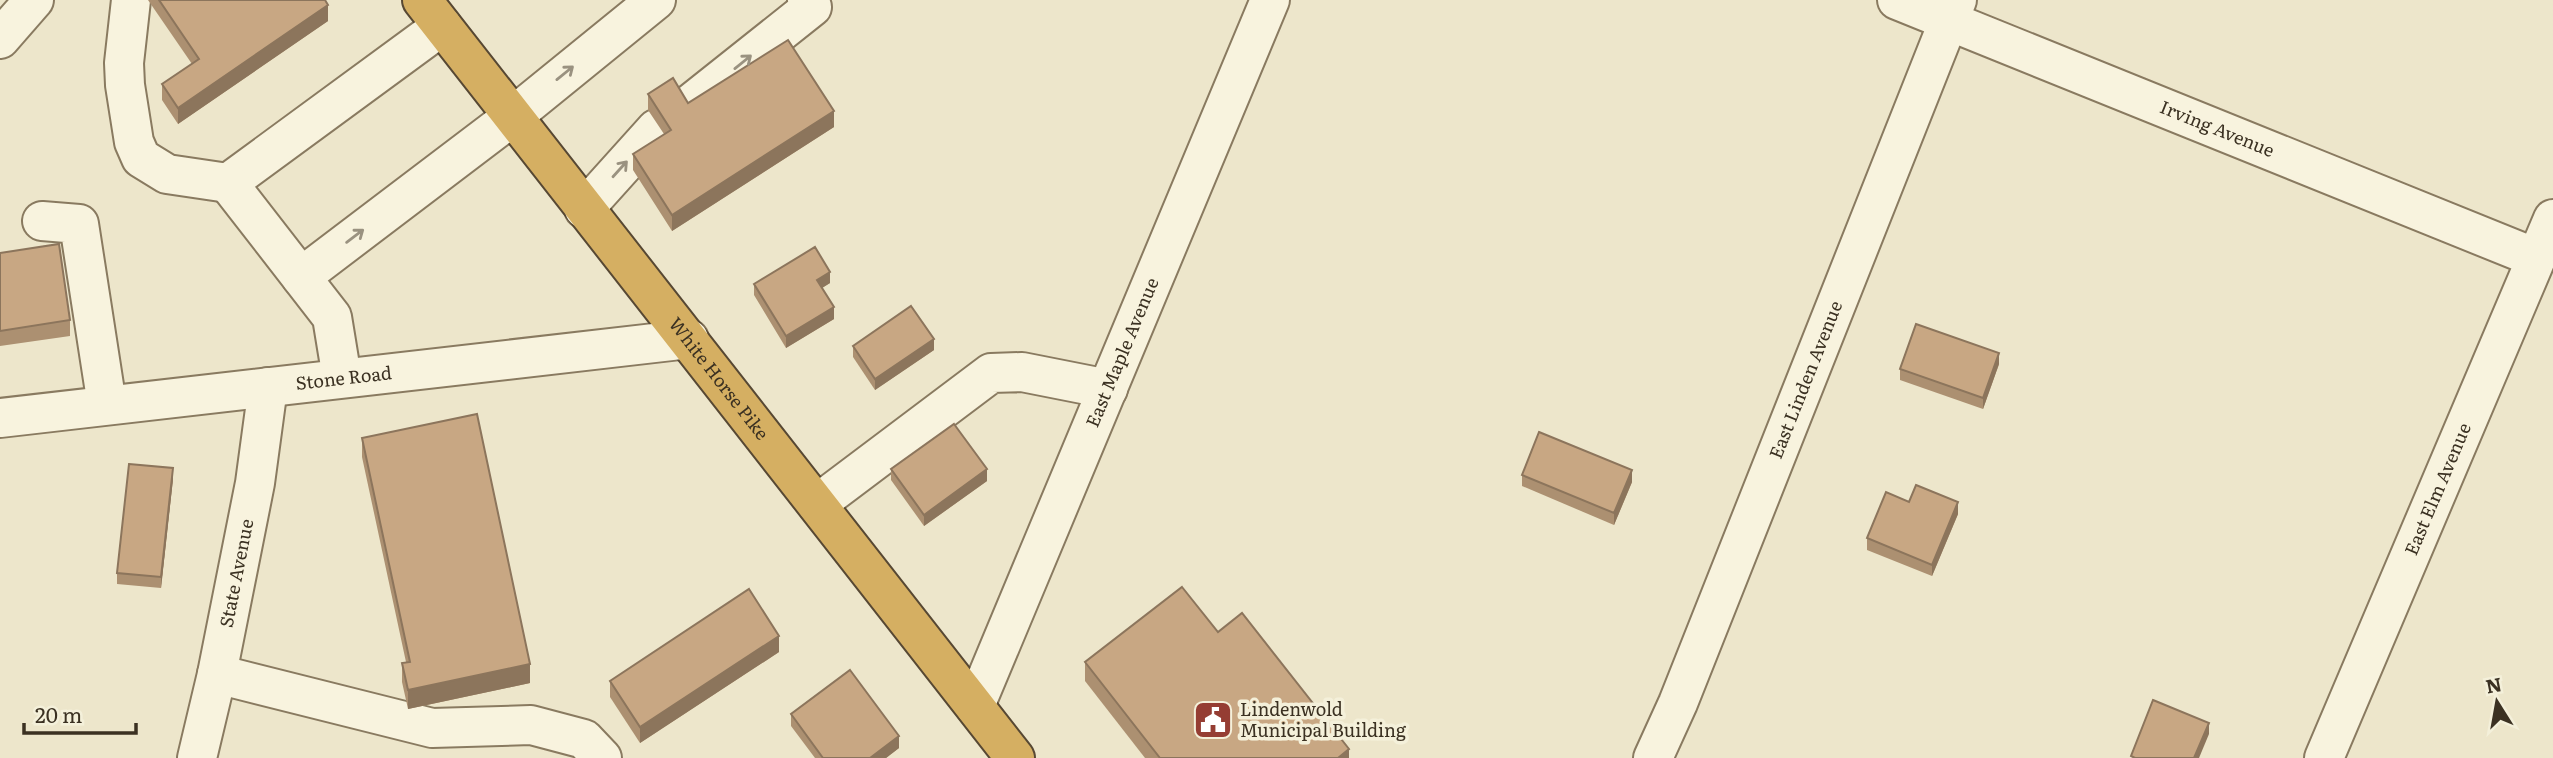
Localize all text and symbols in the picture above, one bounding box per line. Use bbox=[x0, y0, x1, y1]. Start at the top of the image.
one-way arrow bbox=[734, 54, 752, 69]
one-way arrow bbox=[556, 66, 574, 81]
street label: Irving Avenue bbox=[2156, 93, 2279, 163]
one-way arrow bbox=[612, 160, 628, 178]
one-way arrow bbox=[345, 228, 364, 243]
street label: East Maple Avenue bbox=[1078, 273, 1165, 431]
street label: East Linden Avenue bbox=[1761, 296, 1848, 462]
street label: White Horse Pike bbox=[663, 311, 776, 445]
street label: Stone Road bbox=[294, 358, 393, 396]
street label: East Elm Avenue bbox=[2397, 418, 2477, 559]
street label: State Avenue bbox=[212, 516, 260, 630]
north arrow bbox=[2462, 667, 2532, 737]
text: N bbox=[2483, 669, 2504, 700]
scale bar bbox=[24, 692, 136, 736]
place label: Lindenwold Municipal Building bbox=[1240, 695, 1407, 743]
text: 20 m bbox=[35, 698, 82, 729]
public building icon: Lindenwold Municipal Building bbox=[1192, 699, 1234, 741]

